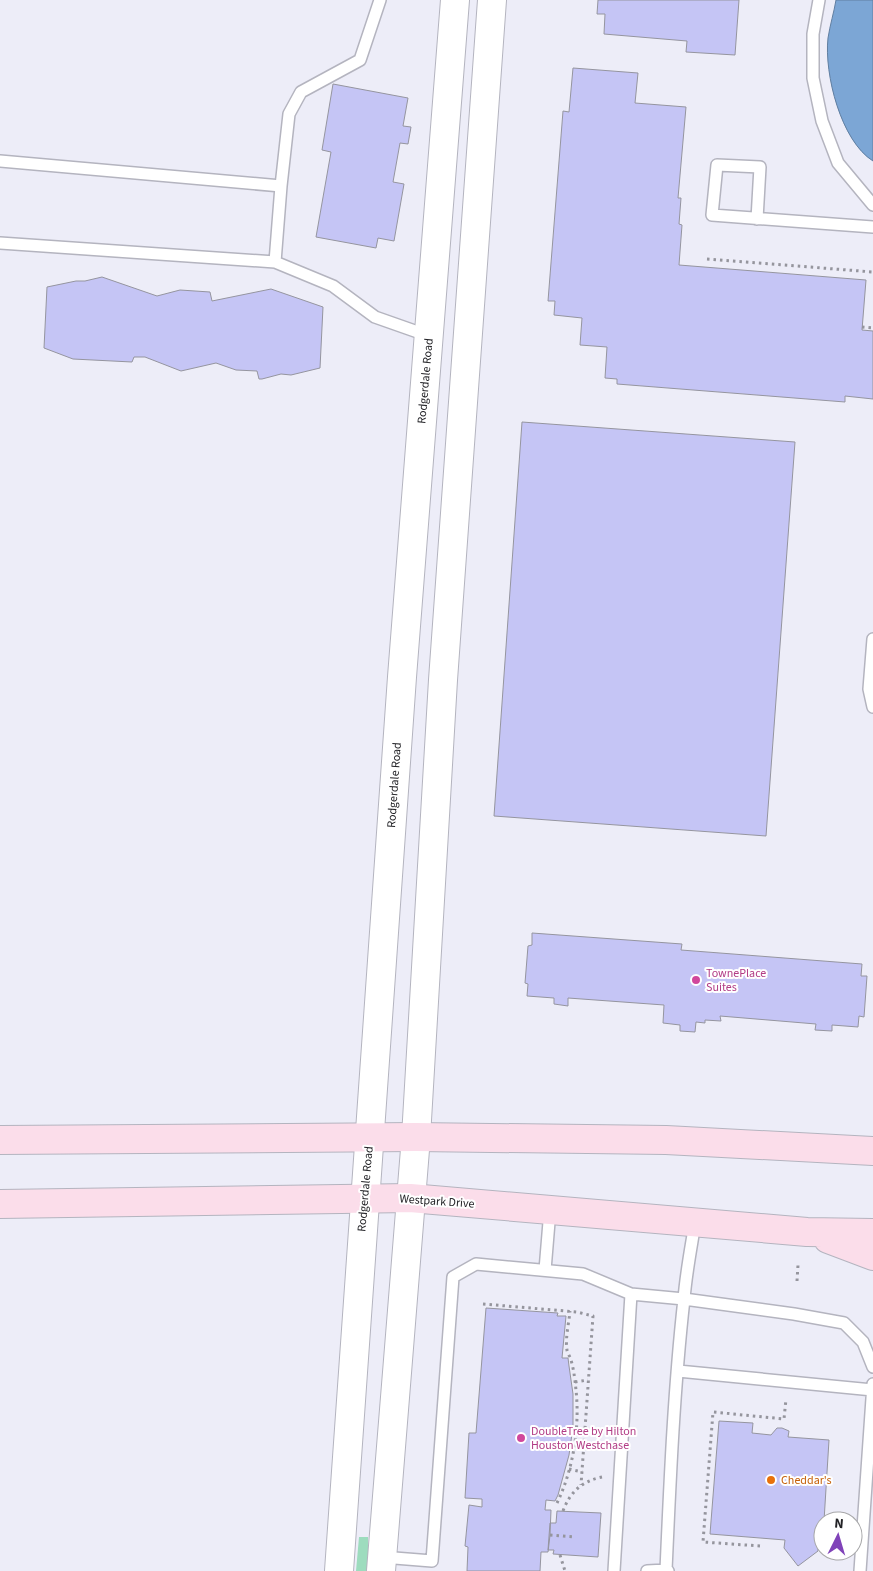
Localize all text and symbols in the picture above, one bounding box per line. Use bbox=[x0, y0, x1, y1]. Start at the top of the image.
street label: Rodgerdale Road bbox=[413, 338, 438, 424]
street label: Rodgerdale Road bbox=[383, 742, 406, 828]
place label: TownePlace Suites bbox=[706, 965, 766, 996]
marker: TownePlace Suites bbox=[690, 974, 702, 986]
street label: Rodgerdale Road bbox=[353, 1146, 378, 1232]
street label: Westpark Drive bbox=[399, 1190, 475, 1213]
place label: DoubleTree by Hilton Houston Westchase bbox=[531, 1423, 636, 1454]
marker: DoubleTree by Hilton Houston Westchase bbox=[515, 1432, 527, 1444]
place label: Cheddar's bbox=[781, 1472, 832, 1489]
marker: Cheddar's bbox=[765, 1474, 777, 1486]
north arrow bbox=[813, 1511, 863, 1561]
text: N bbox=[834, 1514, 845, 1534]

